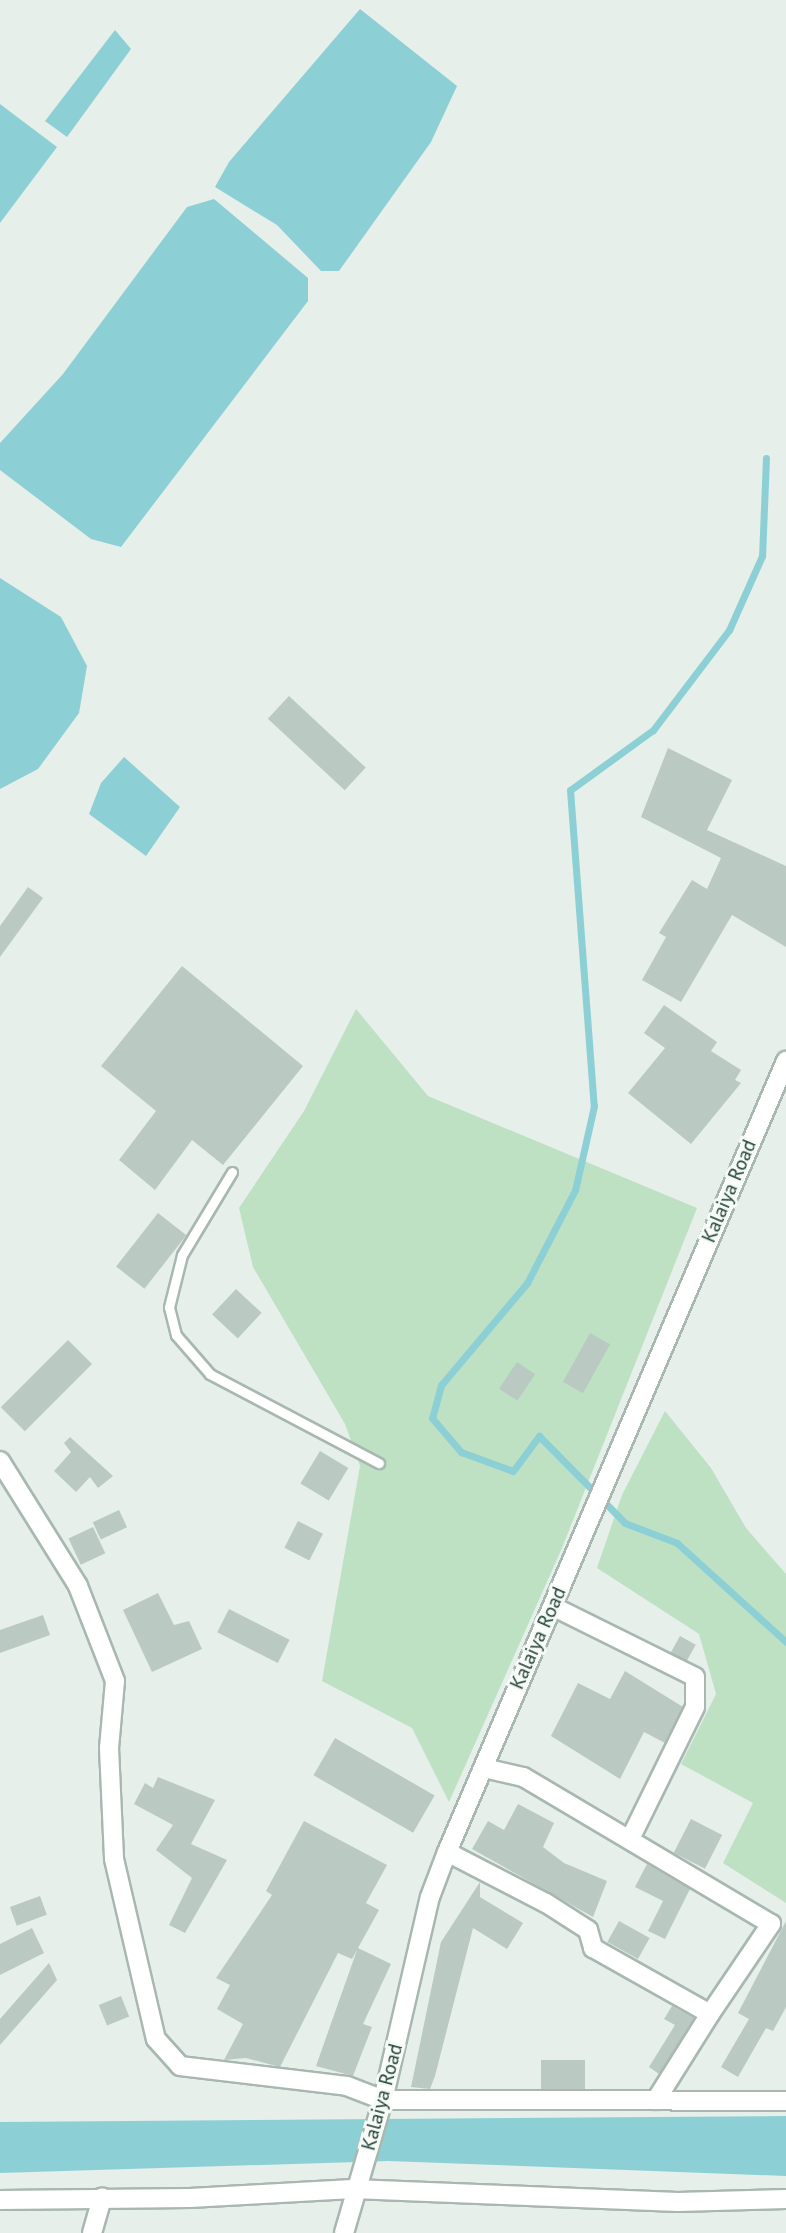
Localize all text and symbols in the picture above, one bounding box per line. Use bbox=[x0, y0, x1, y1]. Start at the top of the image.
street label: Kalaiya Road bbox=[697, 1136, 761, 1246]
street label: Kalaiya Road bbox=[505, 1583, 571, 1693]
street label: Kalaiya Road bbox=[356, 2041, 408, 2153]

